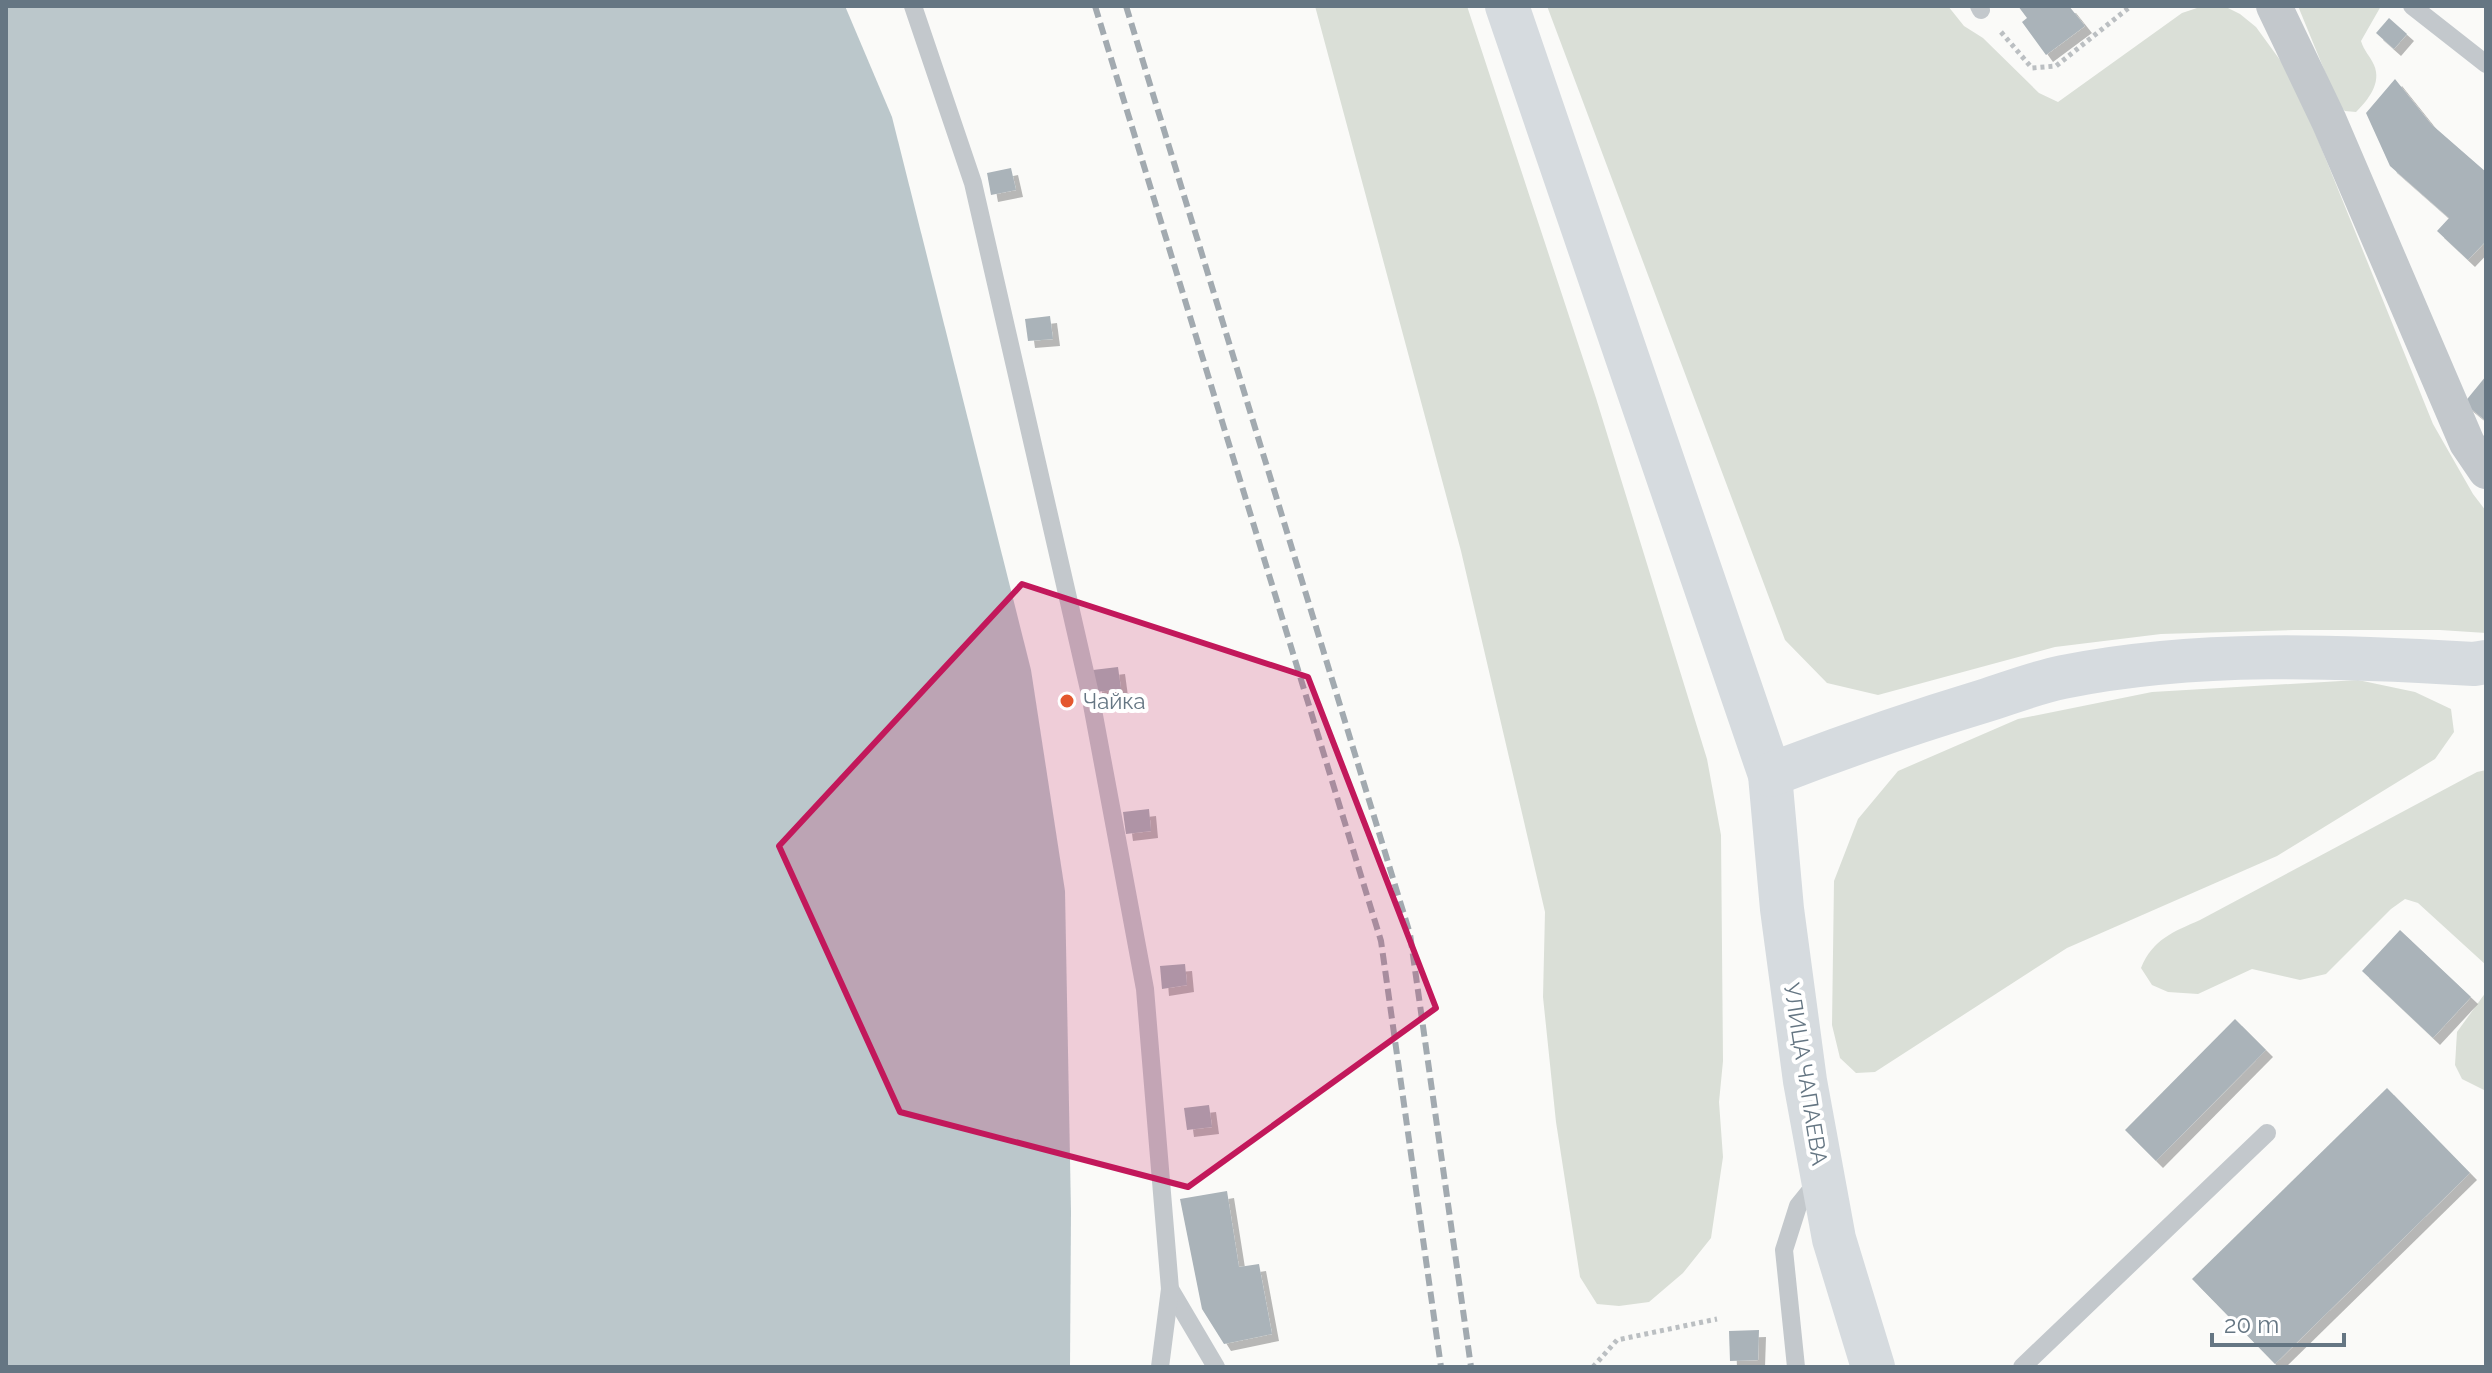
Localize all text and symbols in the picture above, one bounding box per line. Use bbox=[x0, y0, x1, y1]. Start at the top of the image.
place label: Чайка bbox=[1083, 688, 1146, 714]
marker: Чайка bbox=[1058, 692, 1076, 710]
street label: УЛИЦА ЧАПАЕВА bbox=[1779, 981, 1833, 1167]
scale bar bbox=[2212, 1297, 2344, 1347]
text: 20 m bbox=[2224, 1310, 2279, 1339]

